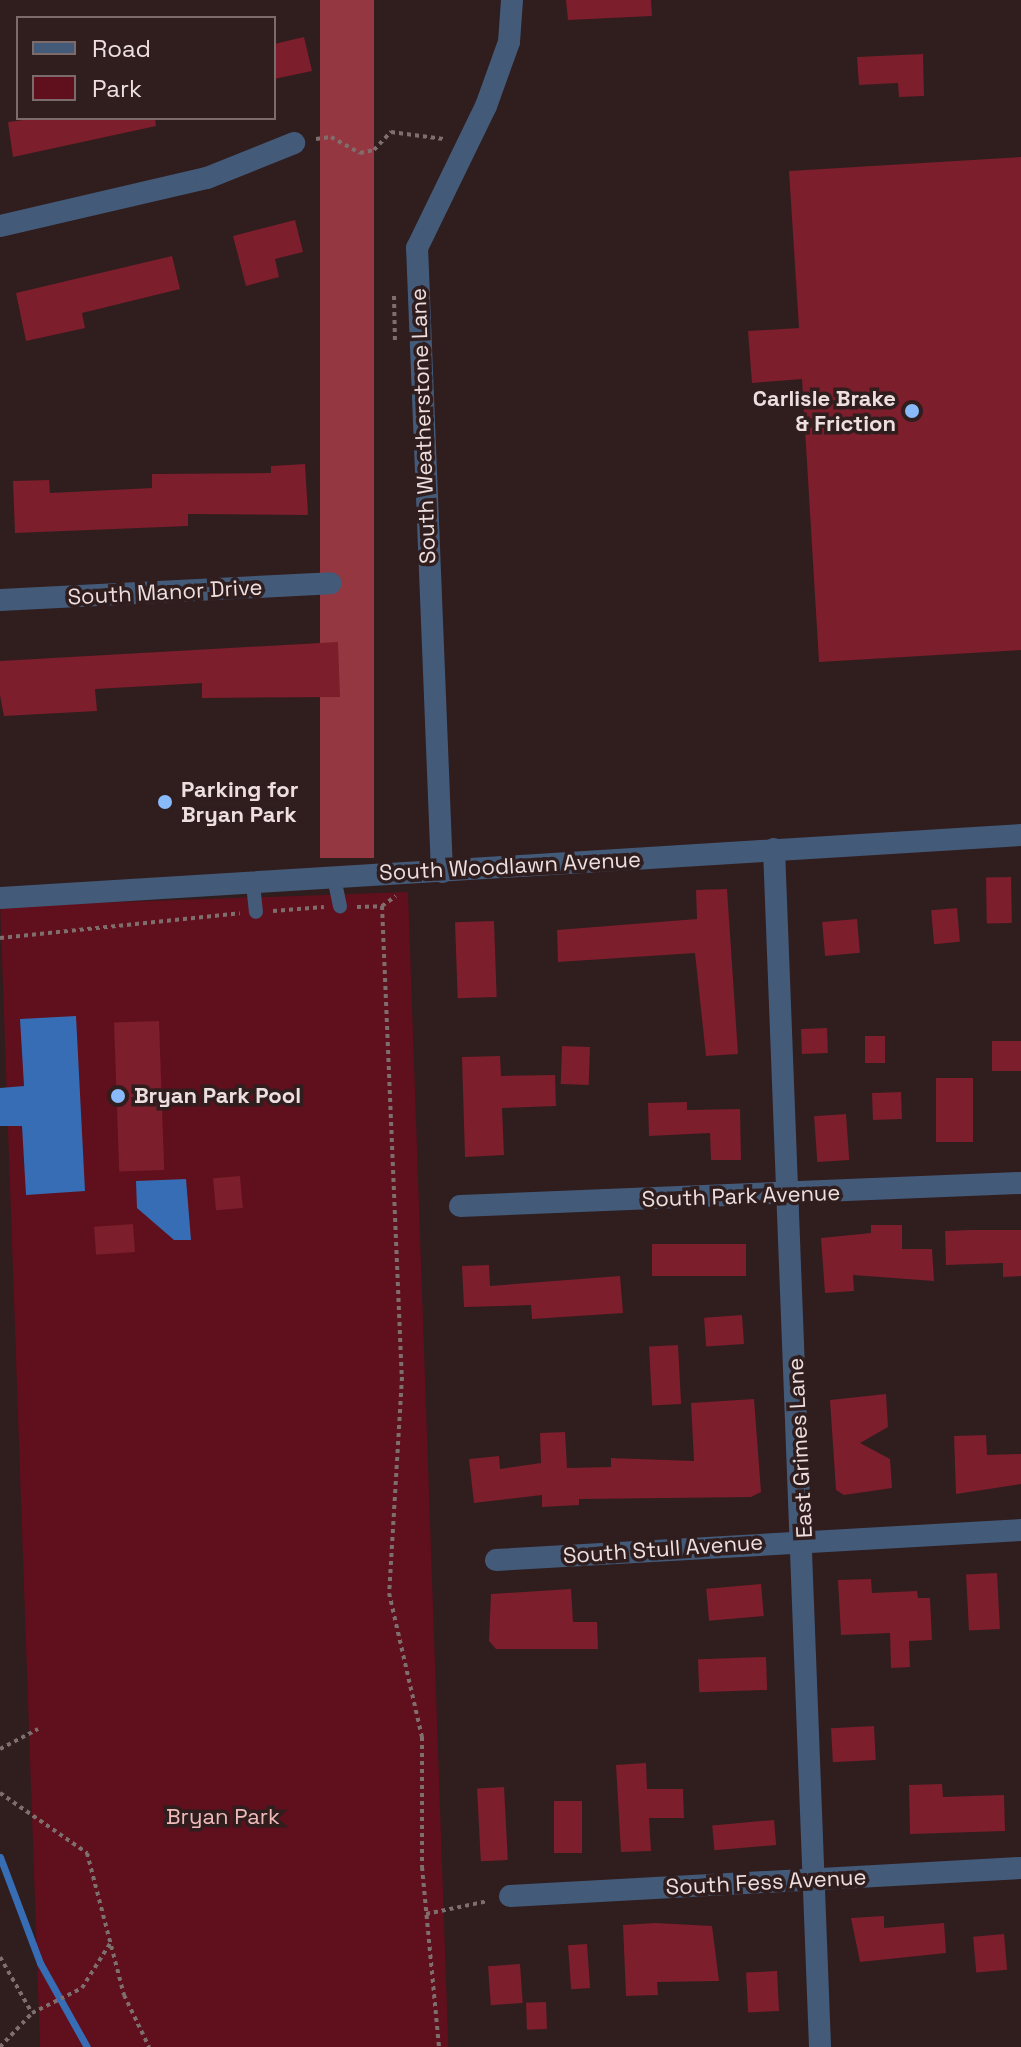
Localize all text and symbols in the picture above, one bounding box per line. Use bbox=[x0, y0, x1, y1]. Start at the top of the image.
legend bbox=[16, 16, 276, 120]
text: Road bbox=[92, 33, 151, 64]
text: Park bbox=[92, 73, 142, 104]
street label: South Weatherstone Lane bbox=[405, 287, 441, 565]
place label: Carlisle Brake & Friction bbox=[753, 385, 896, 436]
marker: Carlisle Brake & Friction bbox=[903, 402, 921, 420]
street label: South Manor Drive bbox=[67, 574, 263, 610]
place label: Parking for Bryan Park bbox=[181, 776, 298, 828]
marker: Parking for Bryan Park bbox=[156, 793, 174, 811]
street label: South Woodlawn Avenue bbox=[378, 846, 642, 886]
place label: Bryan Park Pool bbox=[134, 1083, 301, 1109]
marker: Bryan Park Pool bbox=[109, 1087, 127, 1105]
street label: South Park Avenue bbox=[641, 1179, 841, 1213]
street label: East Grimes Lane bbox=[782, 1357, 818, 1539]
street label: South Stull Avenue bbox=[562, 1529, 764, 1569]
park label: Bryan Park bbox=[166, 1804, 280, 1830]
street label: South Fess Avenue bbox=[665, 1864, 867, 1900]

